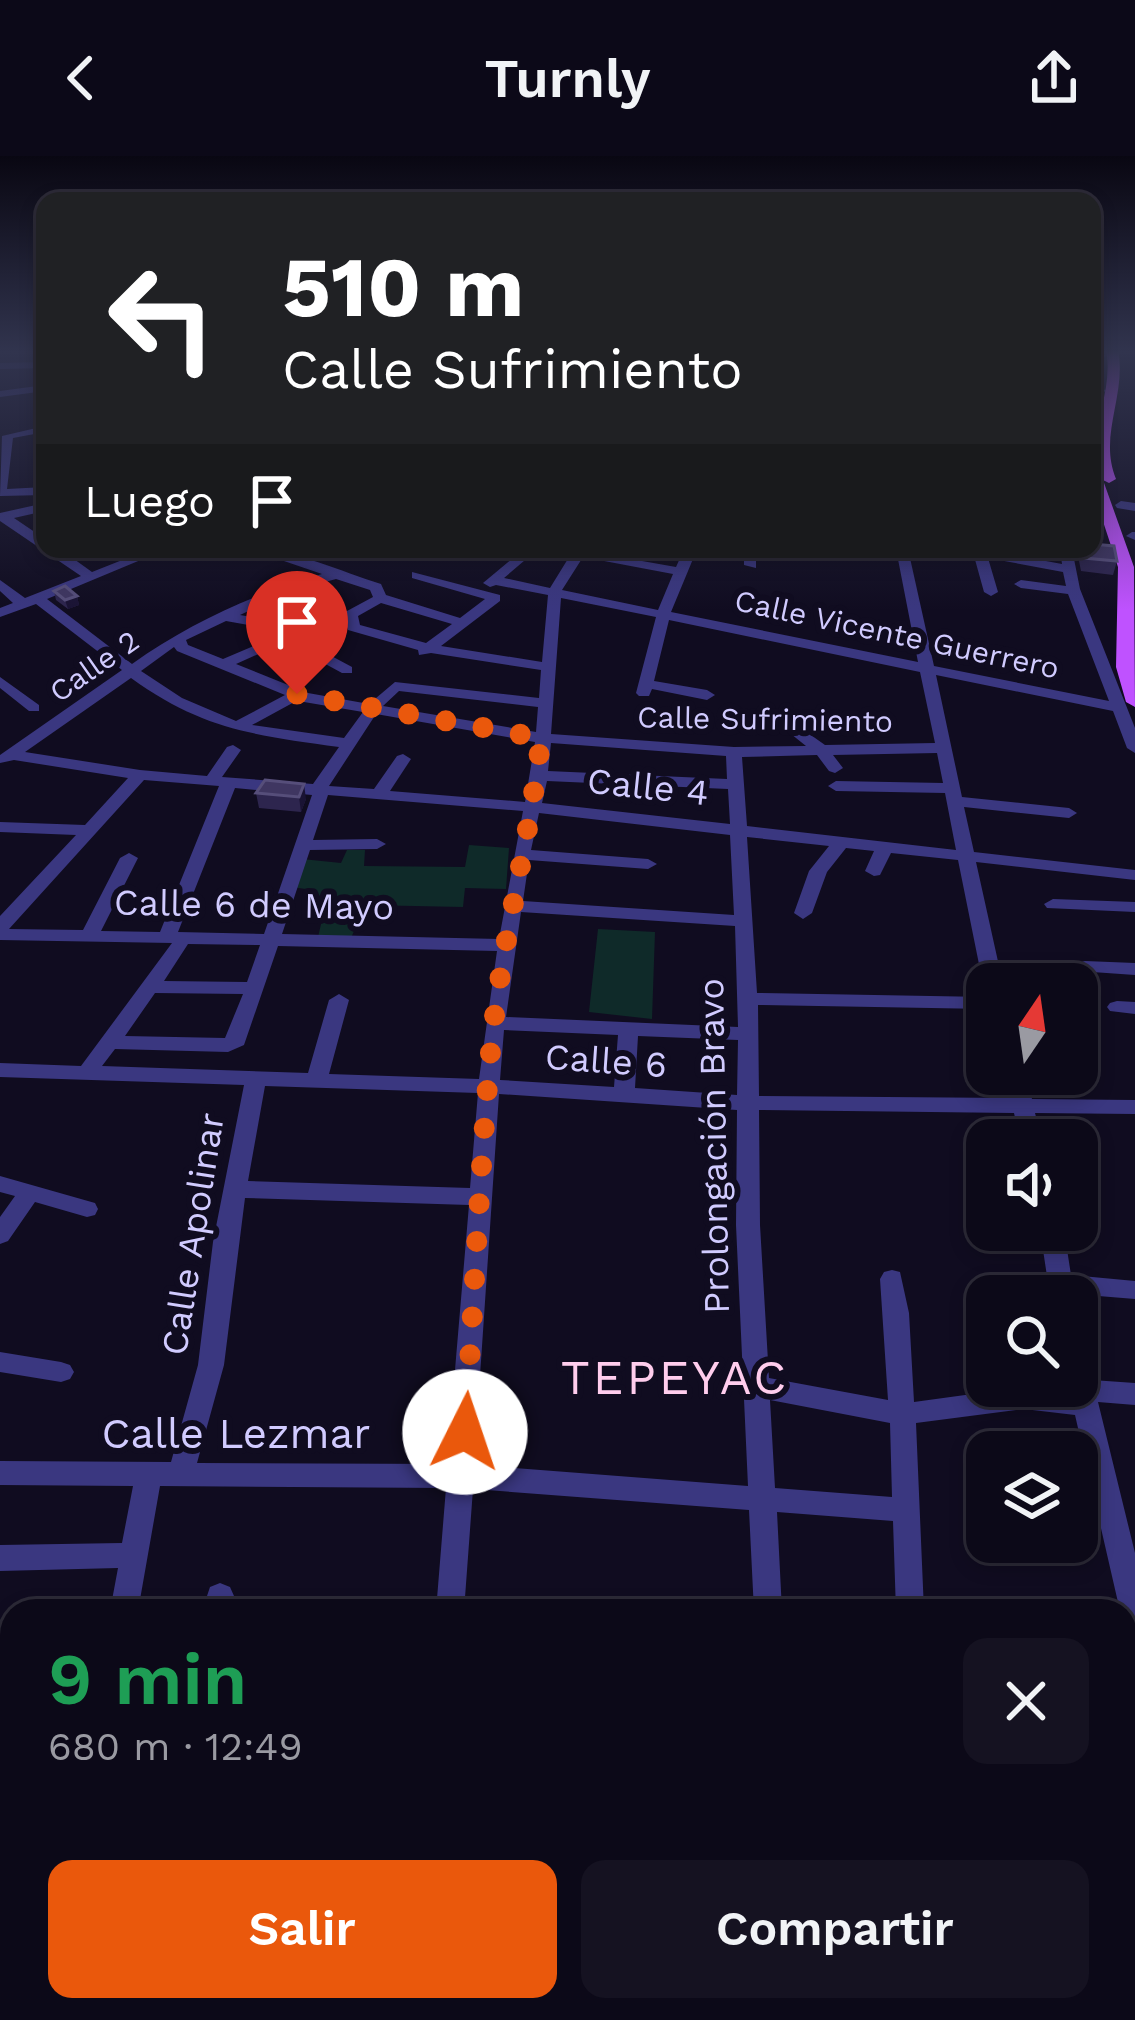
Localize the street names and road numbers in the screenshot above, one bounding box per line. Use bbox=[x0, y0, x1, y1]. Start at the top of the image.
street label: Calle Vicente Guerrero bbox=[731, 582, 1063, 686]
street label: Calle 2 bbox=[43, 623, 145, 709]
street label: Calle Sufrimiento bbox=[637, 699, 893, 739]
street label: Calle 4 bbox=[585, 760, 711, 814]
street label: Calle 6 de Mayo bbox=[114, 882, 394, 928]
street label: Prolongación Bravo bbox=[690, 978, 738, 1314]
street label: Calle 6 bbox=[544, 1036, 668, 1086]
street label: Calle Apolinar bbox=[153, 1110, 233, 1358]
street label: Calle Lezmar bbox=[102, 1409, 370, 1458]

